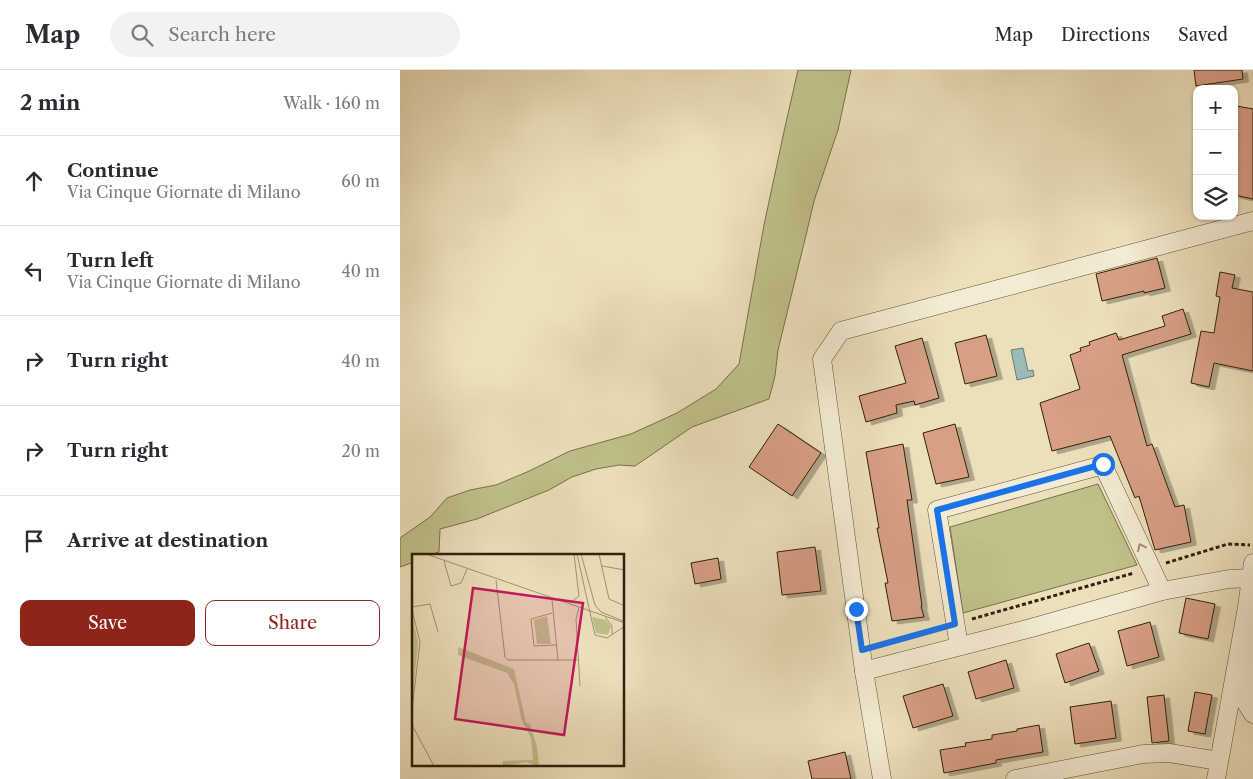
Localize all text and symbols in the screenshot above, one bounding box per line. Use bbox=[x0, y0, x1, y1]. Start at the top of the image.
search box bbox=[110, 12, 460, 57]
text: Map bbox=[25, 20, 80, 49]
icon: search bbox=[128, 21, 156, 49]
text: Search here bbox=[168, 23, 276, 46]
text: Map bbox=[994, 24, 1033, 46]
text: Directions bbox=[1061, 24, 1150, 46]
text: Saved bbox=[1178, 24, 1228, 46]
map controls bbox=[1193, 85, 1238, 220]
button: + bbox=[1193, 85, 1238, 130]
text: 2 min bbox=[20, 90, 80, 115]
text: Walk · 160 m bbox=[283, 93, 380, 113]
button: − bbox=[1193, 130, 1238, 175]
text: Continue bbox=[67, 159, 159, 182]
icon: ahead bbox=[20, 167, 48, 195]
text: 60 m bbox=[341, 171, 380, 191]
button: layers bbox=[1193, 175, 1238, 220]
text: Via Cinque Giornate di Milano bbox=[67, 182, 300, 202]
text: Turn left bbox=[67, 249, 154, 272]
icon: left bbox=[20, 257, 48, 285]
text: 40 m bbox=[341, 261, 380, 281]
text: Via Cinque Giornate di Milano bbox=[67, 272, 300, 292]
icon: right bbox=[20, 347, 48, 375]
text: Turn right bbox=[67, 349, 168, 372]
text: 40 m bbox=[341, 351, 380, 371]
icon: right bbox=[20, 437, 48, 465]
text: Turn right bbox=[67, 439, 168, 462]
text: 20 m bbox=[341, 441, 380, 461]
route start bbox=[1092, 453, 1115, 476]
icon: arrive bbox=[20, 527, 48, 555]
text: Arrive at destination bbox=[67, 529, 268, 552]
one-way arrow bbox=[1137, 543, 1147, 552]
inset map bbox=[412, 554, 625, 766]
route end bbox=[845, 598, 868, 621]
button: Save bbox=[20, 600, 195, 646]
button: Share bbox=[205, 600, 380, 646]

